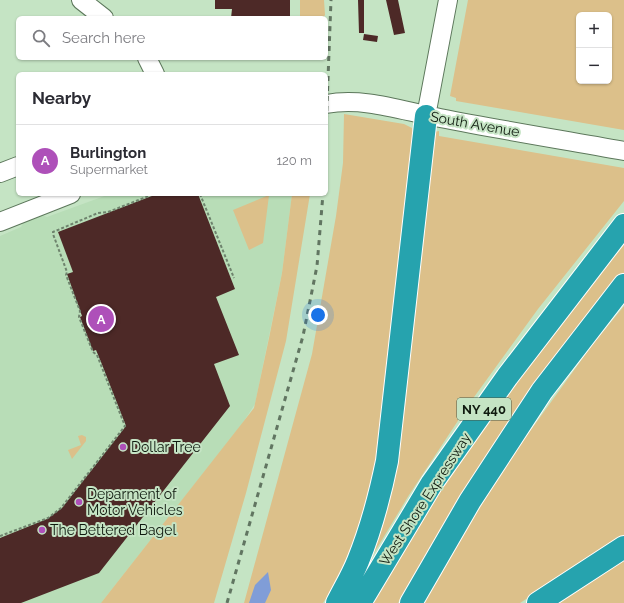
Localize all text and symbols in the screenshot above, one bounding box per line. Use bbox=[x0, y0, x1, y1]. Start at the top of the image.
map controls bbox=[576, 12, 612, 84]
button: + bbox=[576, 12, 612, 48]
search box bbox=[16, 16, 328, 60]
icon: search bbox=[30, 27, 52, 49]
text: Search here bbox=[62, 29, 145, 47]
button: − bbox=[576, 48, 612, 84]
text: Nearby bbox=[32, 88, 91, 108]
street label: South Avenue bbox=[429, 108, 521, 140]
text: Burlington bbox=[70, 144, 146, 162]
text: A bbox=[41, 153, 49, 168]
text: 120 m bbox=[276, 153, 312, 168]
text: Supermarket bbox=[70, 162, 148, 177]
pin: A bbox=[88, 304, 114, 334]
your location bbox=[308, 305, 328, 325]
road number: NY 440 bbox=[457, 398, 511, 420]
street label: West Shore Expressway bbox=[376, 429, 474, 568]
place label: Dollar Tree bbox=[131, 439, 201, 455]
marker: Dollar Tree bbox=[118, 442, 128, 452]
place label: Deparment of Motor Vehicles bbox=[87, 486, 183, 518]
marker: Deparment of Motor Vehicles bbox=[74, 497, 84, 507]
place label: The Bettered Bagel bbox=[50, 522, 176, 538]
marker: The Bettered Bagel bbox=[37, 525, 47, 535]

